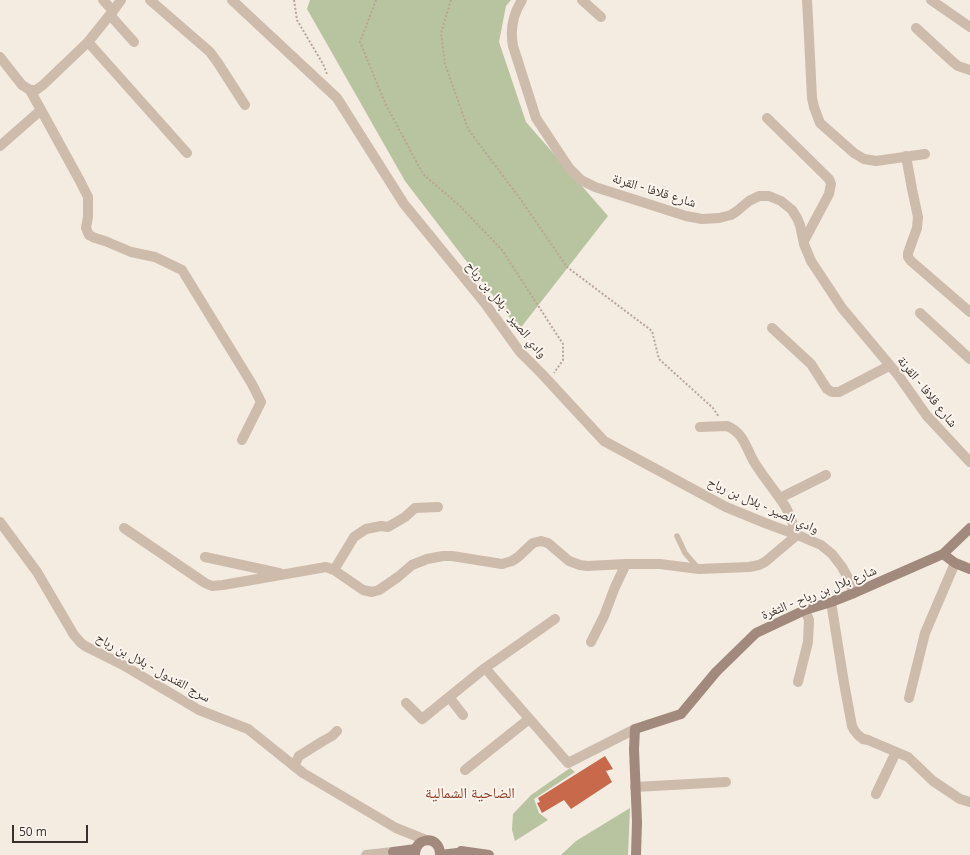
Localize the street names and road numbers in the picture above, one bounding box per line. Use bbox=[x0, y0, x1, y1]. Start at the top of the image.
street label: شارع قلافا - القرنة bbox=[610, 171, 698, 211]
street label: وادي الصير - بلال بن رباح bbox=[462, 258, 550, 362]
street label: شارع قلافا - القرنة bbox=[894, 353, 960, 431]
street label: وادي الصير - بلال بن رباح bbox=[705, 474, 821, 538]
street label: شارع بلال بن رباح - الثغرة bbox=[759, 563, 879, 623]
street label: سرج القندول - بلال بن رباح bbox=[93, 630, 213, 706]

